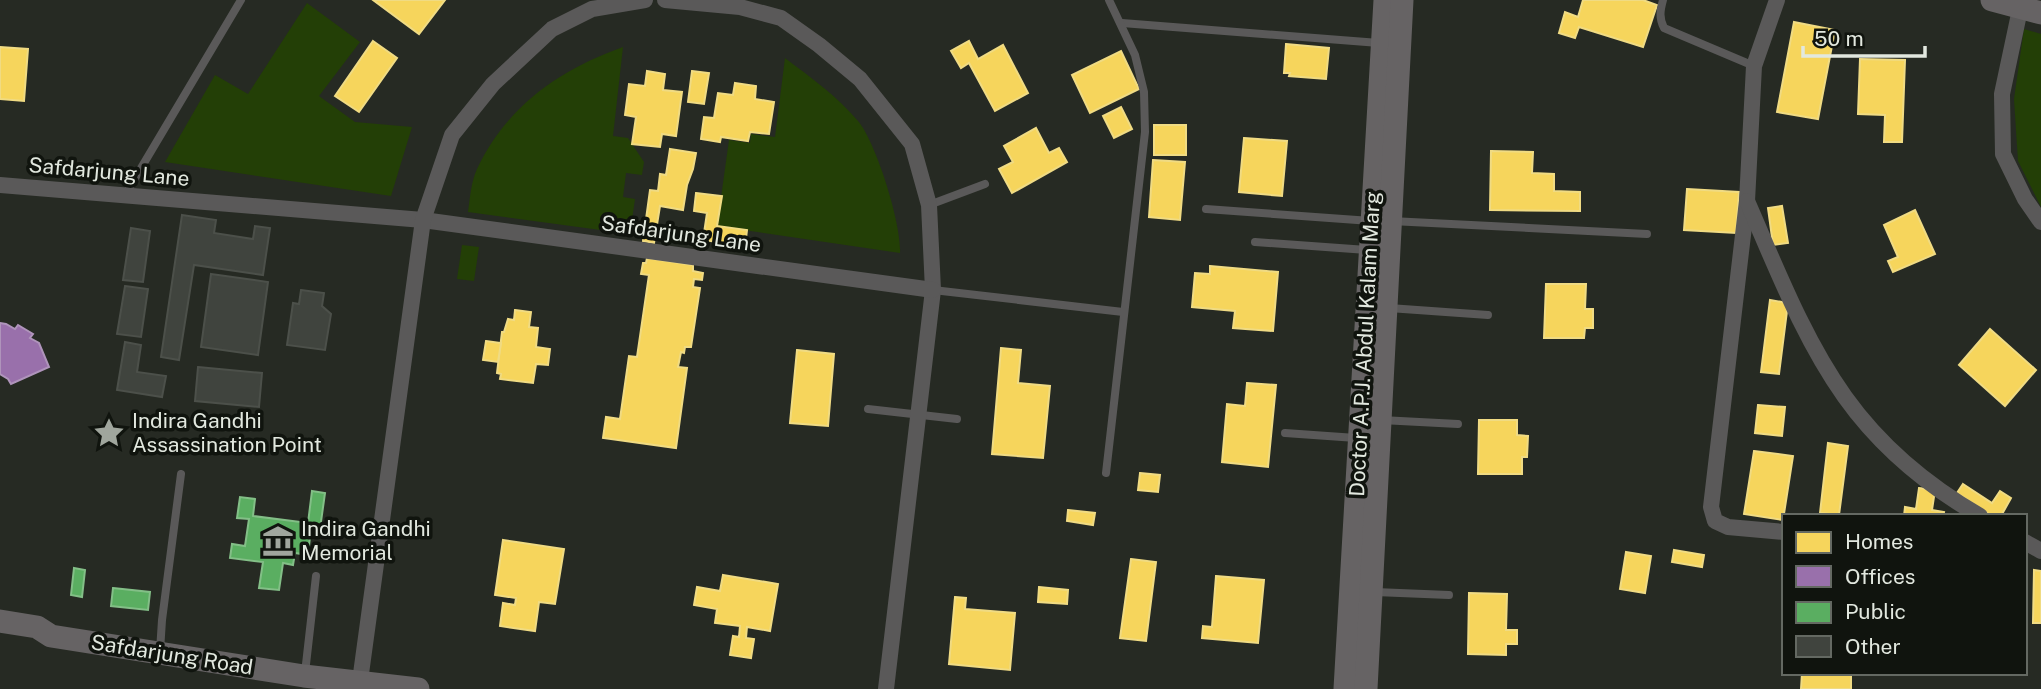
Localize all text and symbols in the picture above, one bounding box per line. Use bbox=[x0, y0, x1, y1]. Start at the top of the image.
scale bar bbox=[1803, 14, 1926, 58]
text: 50 m bbox=[1814, 26, 1864, 51]
street label: Safdarjung Lane bbox=[28, 152, 190, 191]
street label: Doctor A.P.J. Abdul Kalam Marg bbox=[1344, 191, 1385, 497]
street label: Safdarjung Lane bbox=[599, 210, 763, 257]
place label: Indira Gandhi Assassination Point bbox=[132, 408, 322, 457]
place icon: Indira Gandhi Assassination Point bbox=[92, 416, 126, 450]
legend bbox=[1782, 514, 2027, 675]
place label: Indira Gandhi Memorial bbox=[301, 516, 431, 565]
museum icon: Indira Gandhi Memorial bbox=[261, 524, 295, 558]
text: Homes bbox=[1845, 529, 1913, 554]
text: Offices bbox=[1845, 564, 1915, 589]
text: Public bbox=[1845, 599, 1906, 624]
street label: Safdarjung Road bbox=[89, 629, 255, 680]
text: Other bbox=[1845, 634, 1901, 659]

